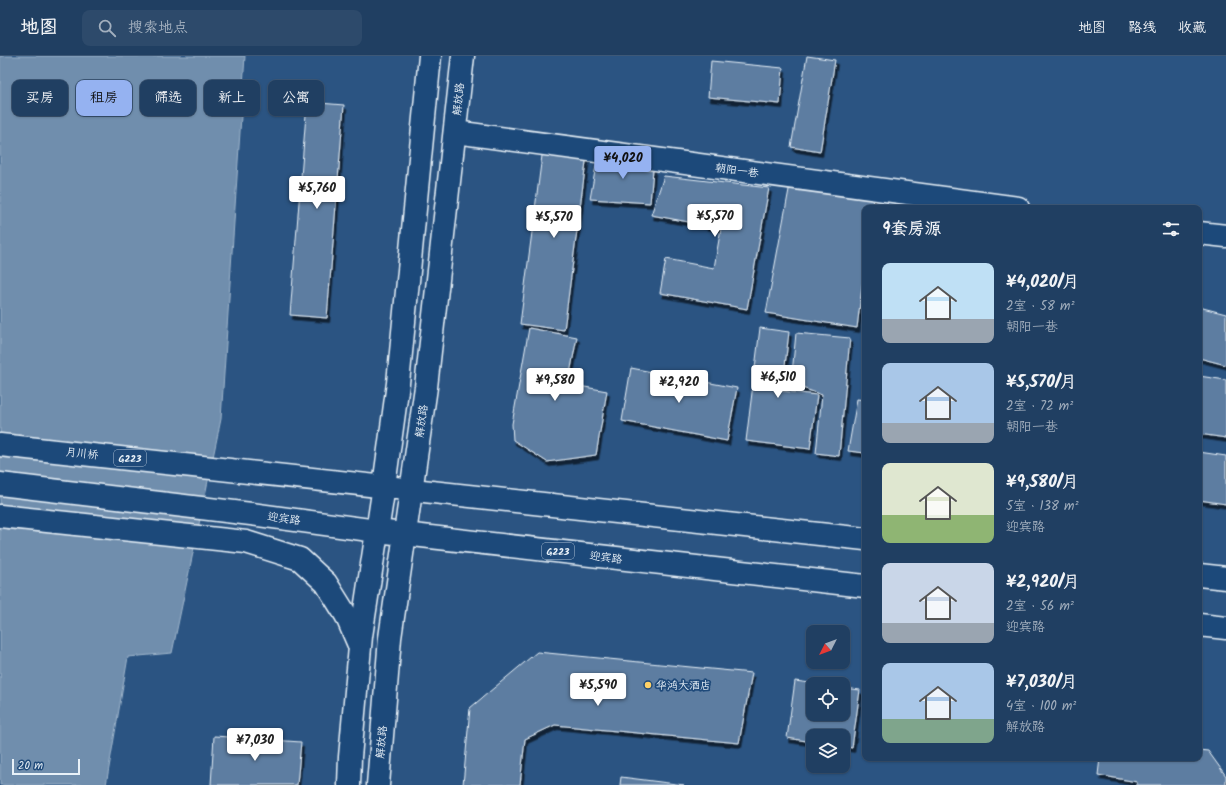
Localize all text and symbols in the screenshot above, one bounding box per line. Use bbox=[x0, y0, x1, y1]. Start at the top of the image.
search box bbox=[82, 10, 362, 46]
text: 地图 bbox=[20, 13, 58, 43]
text: 搜索地点 bbox=[128, 16, 188, 40]
icon: search bbox=[96, 17, 118, 39]
text: 地图 bbox=[1078, 17, 1106, 39]
text: 路线 bbox=[1128, 17, 1156, 39]
text: 收藏 bbox=[1178, 17, 1206, 39]
chip: 买房 bbox=[12, 80, 68, 116]
chip: 租房 bbox=[76, 80, 132, 116]
chip: 筛选 bbox=[140, 80, 196, 116]
chip: 新上 bbox=[204, 80, 260, 116]
chip: 公寓 bbox=[268, 80, 324, 116]
street label: 解放路 bbox=[448, 82, 470, 116]
pin: ¥4,020 bbox=[590, 146, 656, 180]
text: ¥4,020 bbox=[603, 148, 643, 169]
street label: 朝阳一巷 bbox=[714, 159, 760, 183]
pin: ¥5,760 bbox=[284, 176, 350, 210]
text: ¥5,760 bbox=[298, 178, 336, 199]
pin: ¥5,570 bbox=[682, 204, 748, 238]
pin: ¥5,570 bbox=[521, 205, 587, 239]
text: ¥5,570 bbox=[696, 206, 734, 227]
text: ¥5,570 bbox=[535, 207, 573, 228]
text: 9套房源 bbox=[882, 216, 942, 243]
icon: filters bbox=[1160, 218, 1182, 240]
text: ¥4,020/月 bbox=[1006, 269, 1079, 296]
icon: home bbox=[914, 279, 962, 327]
text: 2室 · 58 m² bbox=[1006, 296, 1074, 317]
text: 朝阳一巷 bbox=[1006, 317, 1058, 338]
pin: ¥6,510 bbox=[745, 365, 811, 399]
text: ¥6,510 bbox=[760, 367, 796, 388]
pin: ¥9,580 bbox=[522, 368, 588, 402]
text: ¥5,570/月 bbox=[1006, 369, 1077, 396]
text: ¥9,580 bbox=[536, 370, 574, 391]
pin: ¥2,920 bbox=[646, 370, 712, 404]
text: ¥2,920 bbox=[659, 372, 699, 393]
icon: home bbox=[914, 379, 962, 427]
text: 2室 · 72 m² bbox=[1006, 396, 1073, 417]
street label: 解放路 bbox=[411, 404, 433, 439]
text: 朝阳一巷 bbox=[1006, 417, 1058, 438]
street label: 月川桥 bbox=[65, 443, 99, 465]
road number: G223 bbox=[114, 450, 146, 466]
text: ¥9,580/月 bbox=[1006, 469, 1079, 496]
icon: home bbox=[914, 479, 962, 527]
text: 5室 · 138 m² bbox=[1006, 496, 1078, 517]
street label: 迎宾路 bbox=[266, 508, 301, 530]
text: 迎宾路 bbox=[1006, 517, 1045, 538]
road number: G223 bbox=[542, 543, 574, 559]
street label: 迎宾路 bbox=[588, 547, 623, 569]
text: ¥2,920/月 bbox=[1006, 569, 1080, 596]
icon: home bbox=[914, 579, 962, 627]
text: 2室 · 56 m² bbox=[1006, 596, 1074, 617]
text: 迎宾路 bbox=[1006, 617, 1045, 638]
north arrow bbox=[806, 625, 850, 669]
map controls bbox=[806, 625, 850, 773]
text: ¥7,030/月 bbox=[1006, 669, 1077, 696]
pin: ¥5,590 bbox=[565, 673, 631, 707]
text: ¥5,590 bbox=[579, 675, 617, 696]
place label: 华鸿大酒店 bbox=[656, 677, 711, 695]
button: locate bbox=[806, 677, 850, 721]
icon: home bbox=[914, 679, 962, 727]
marker: 华鸿大酒店 bbox=[643, 680, 653, 690]
text: 4室 · 100 m² bbox=[1006, 696, 1076, 717]
text: 解放路 bbox=[1006, 717, 1045, 738]
street label: 解放路 bbox=[372, 725, 392, 759]
pin: ¥7,030 bbox=[222, 728, 288, 762]
button: layers bbox=[806, 729, 850, 773]
text: ¥7,030 bbox=[236, 730, 274, 751]
scale bar bbox=[12, 757, 80, 776]
text: 20 m bbox=[18, 757, 43, 775]

